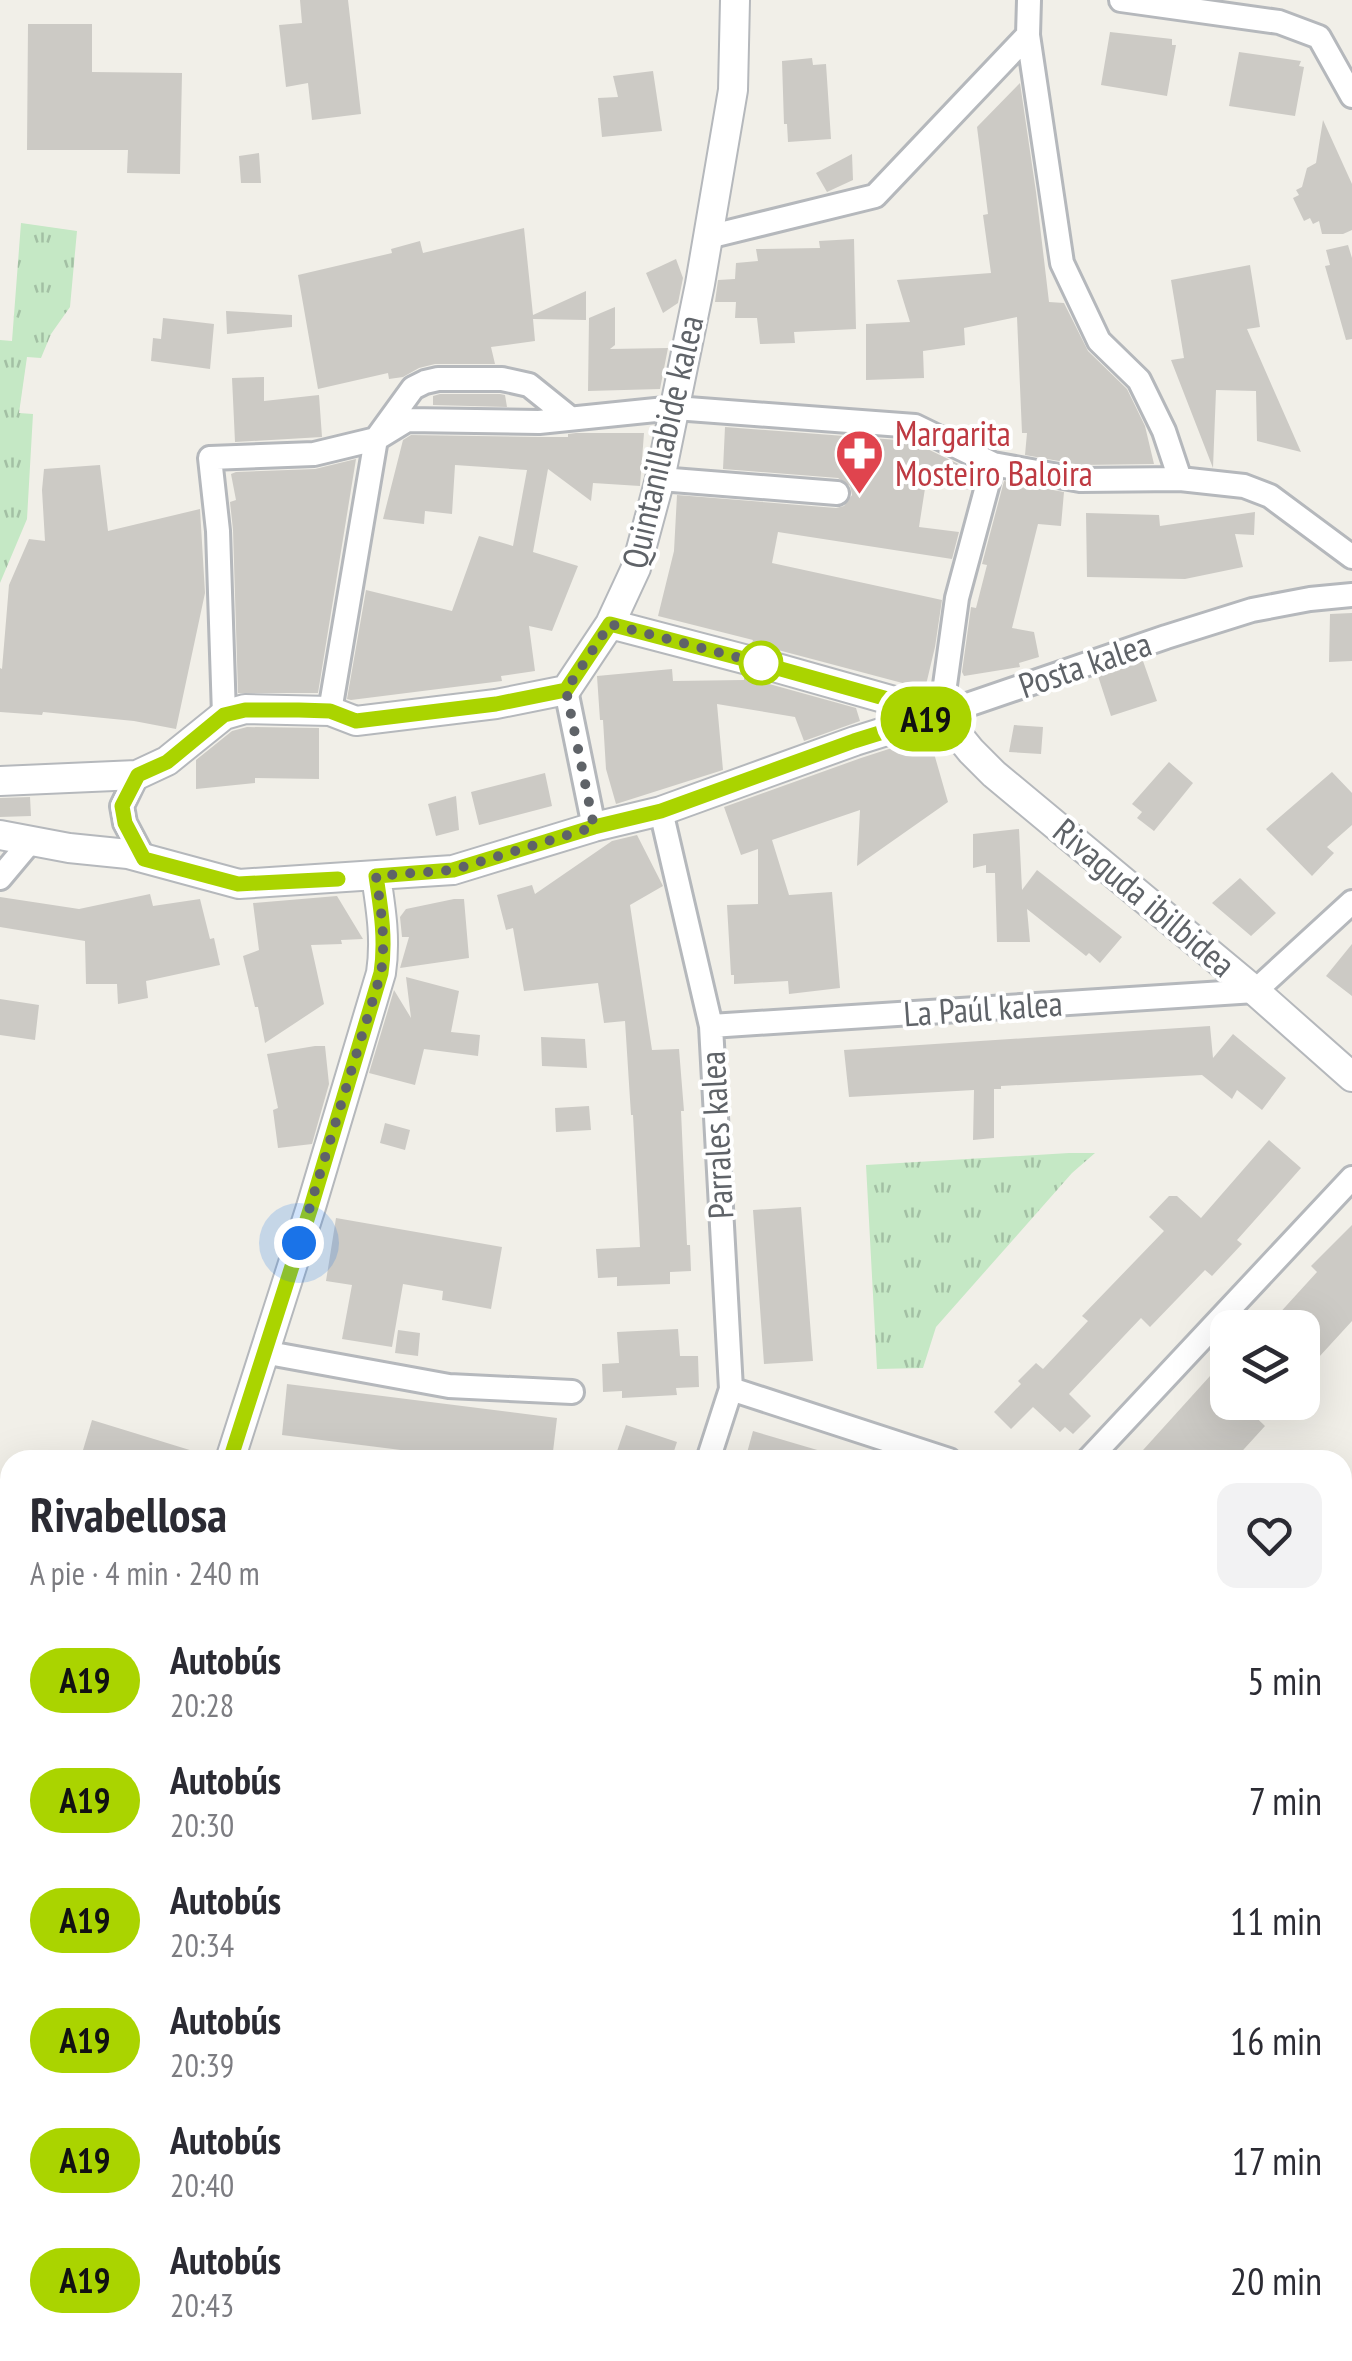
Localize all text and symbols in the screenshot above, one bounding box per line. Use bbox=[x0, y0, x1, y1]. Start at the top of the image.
street label: Quintanillabide kalea bbox=[611, 311, 713, 573]
place label: Margarita Mosteiro Baloira bbox=[895, 410, 1093, 496]
pharmacy icon: Margarita Mosteiro Baloira bbox=[834, 428, 886, 496]
street label: Posta kalea bbox=[1012, 620, 1157, 708]
unlabelled marker bbox=[740, 642, 782, 684]
line badge: A19 bbox=[868, 686, 984, 752]
text: A19 bbox=[901, 696, 952, 742]
street label: Rivaguda ibilbidea bbox=[1044, 808, 1245, 987]
street label: La Paúl kalea bbox=[902, 980, 1064, 1037]
street label: Parrales kalea bbox=[689, 1050, 743, 1220]
your location bbox=[274, 1218, 324, 1268]
map controls bbox=[1210, 1310, 1320, 1420]
button: layers bbox=[1210, 1310, 1320, 1420]
text: Rivabellosa bbox=[30, 1483, 227, 1545]
button: heart bbox=[1217, 1483, 1322, 1588]
text: A pie · 4 min · 240 m bbox=[30, 1552, 260, 1594]
text: Autobús bbox=[170, 1635, 281, 1684]
text: 5 min bbox=[1247, 1656, 1322, 1705]
text: A19 bbox=[60, 1657, 111, 1703]
text: 20:28 bbox=[170, 1684, 234, 1726]
text: Autobús bbox=[170, 1755, 281, 1804]
text: 7 min bbox=[1249, 1776, 1322, 1825]
text: A19 bbox=[60, 1777, 111, 1823]
text: 20:30 bbox=[170, 1804, 234, 1846]
text: Autobús bbox=[170, 1875, 281, 1924]
text: 11 min bbox=[1230, 1896, 1322, 1945]
text: A19 bbox=[60, 1897, 111, 1943]
text: 20:34 bbox=[170, 1924, 234, 1966]
text: Autobús bbox=[170, 1995, 281, 2044]
text: 16 min bbox=[1230, 2016, 1322, 2065]
text: A19 bbox=[60, 2017, 111, 2063]
text: 20:39 bbox=[170, 2044, 234, 2086]
text: Autobús bbox=[170, 2115, 281, 2164]
text: 17 min bbox=[1232, 2136, 1322, 2185]
text: A19 bbox=[60, 2137, 111, 2183]
text: 20:40 bbox=[170, 2164, 234, 2206]
text: Autobús bbox=[170, 2235, 281, 2284]
text: 20 min bbox=[1230, 2256, 1322, 2305]
text: A19 bbox=[60, 2257, 111, 2303]
text: 20:43 bbox=[170, 2284, 234, 2326]

